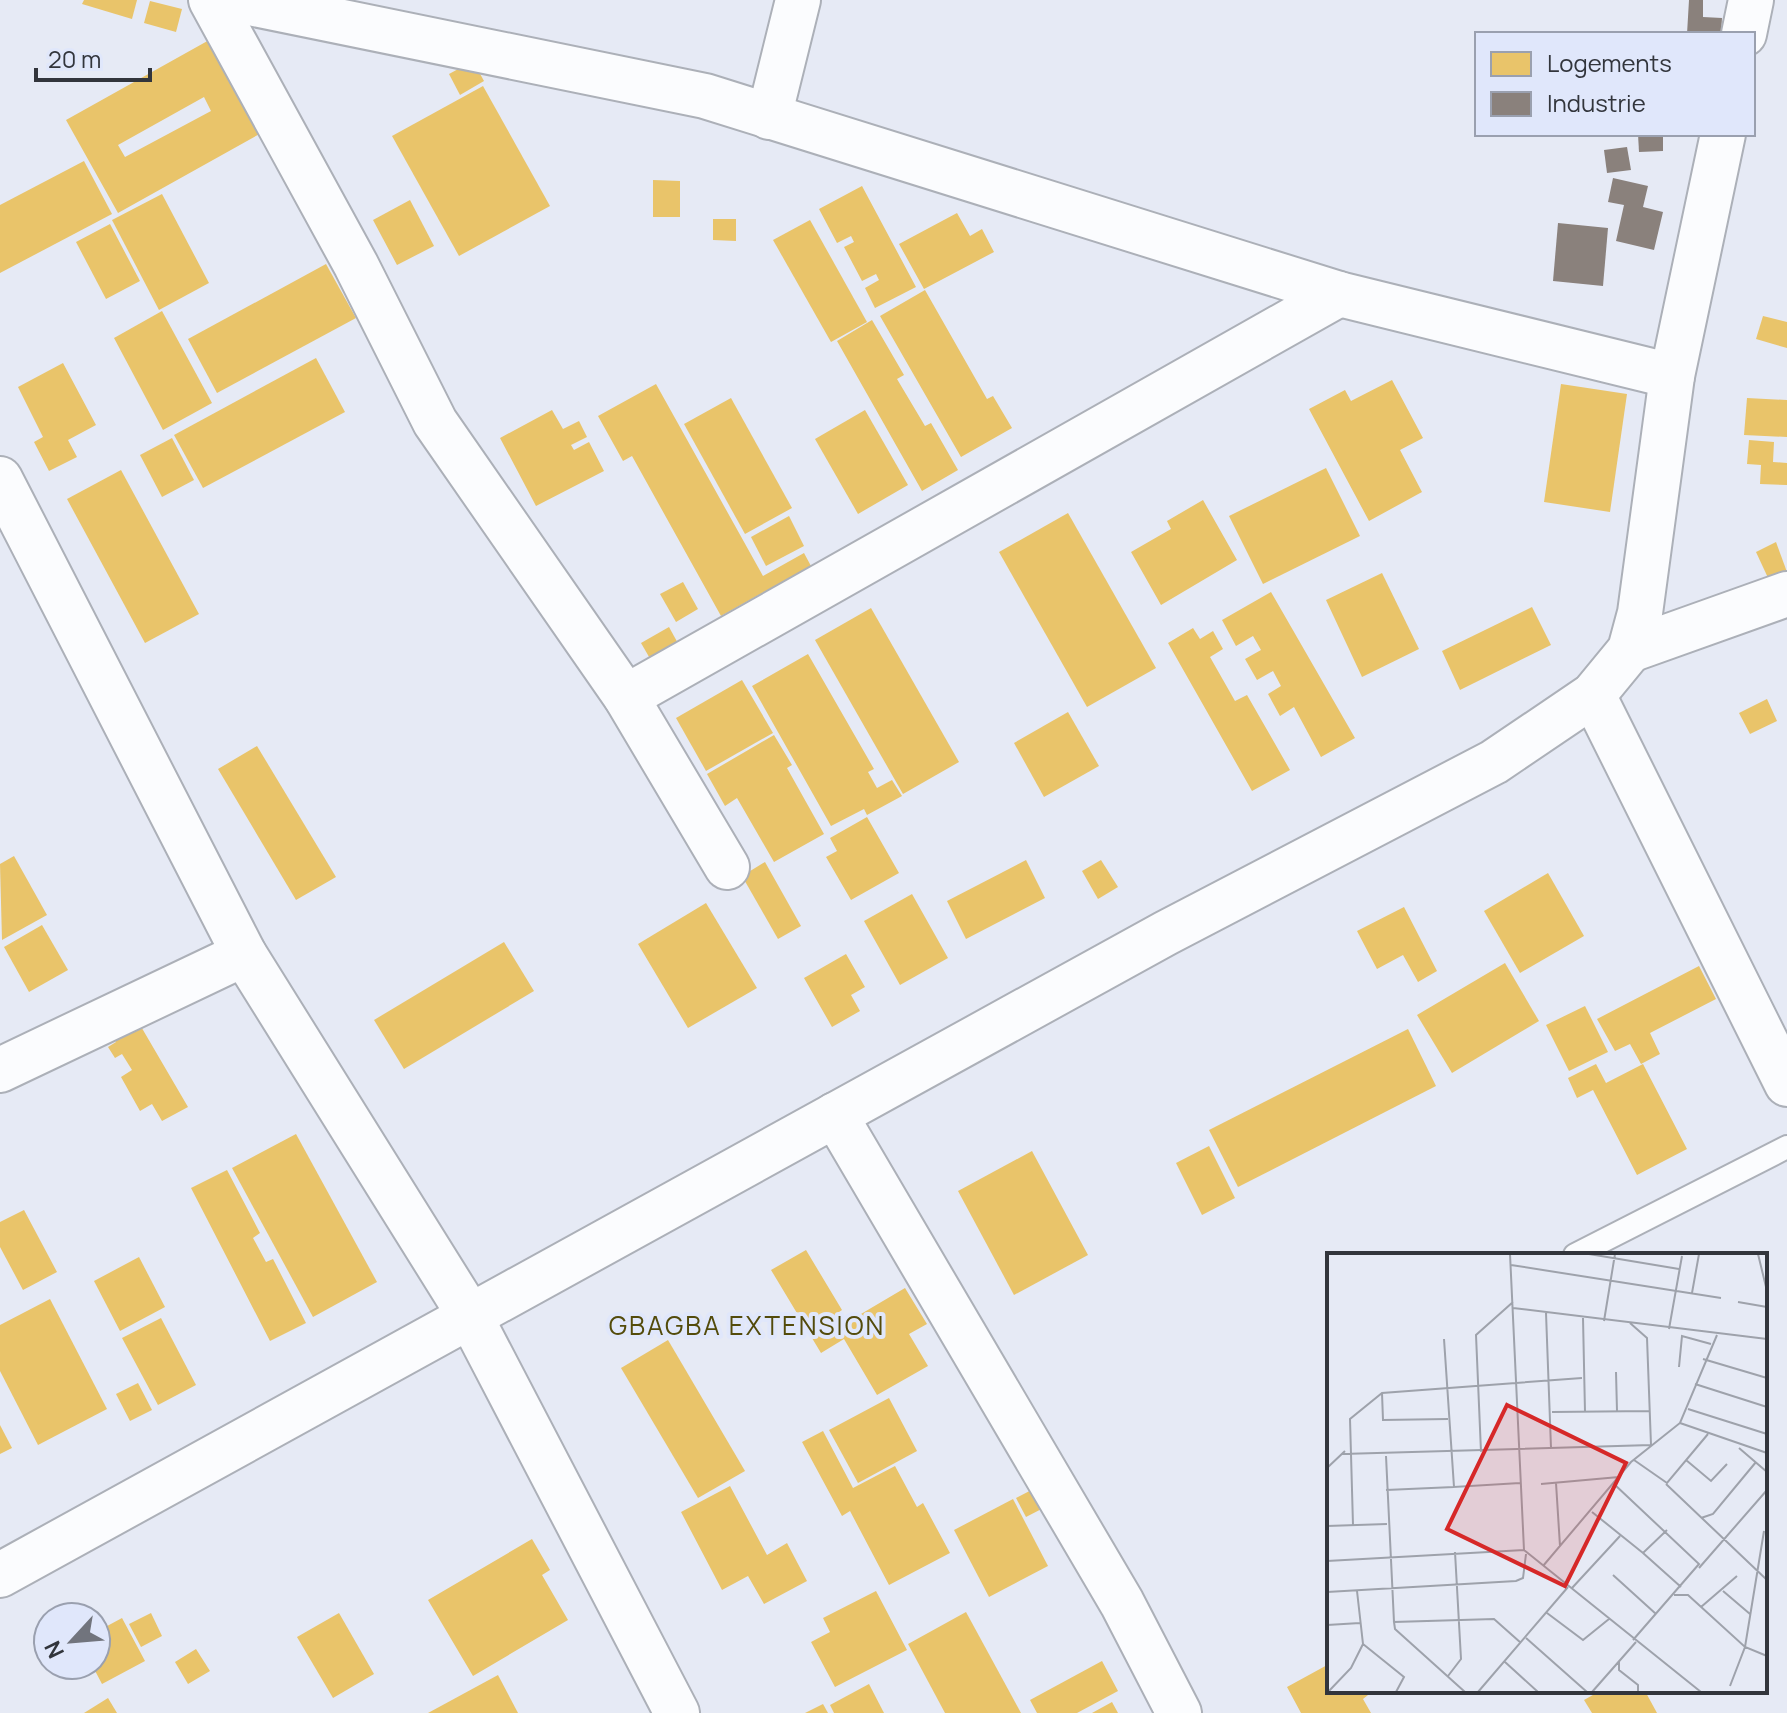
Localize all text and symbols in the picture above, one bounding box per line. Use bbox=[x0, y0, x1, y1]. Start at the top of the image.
scale bar bbox=[36, 32, 150, 82]
legend bbox=[1475, 32, 1755, 136]
text: 20 m bbox=[48, 42, 101, 75]
text: Logements bbox=[1547, 46, 1672, 79]
text: Industrie bbox=[1547, 86, 1646, 119]
inset map bbox=[1327, 1253, 1767, 1693]
district label: GBAGBA EXTENSION bbox=[609, 1307, 885, 1343]
north arrow bbox=[32, 1601, 112, 1681]
text: N bbox=[37, 1636, 71, 1663]

